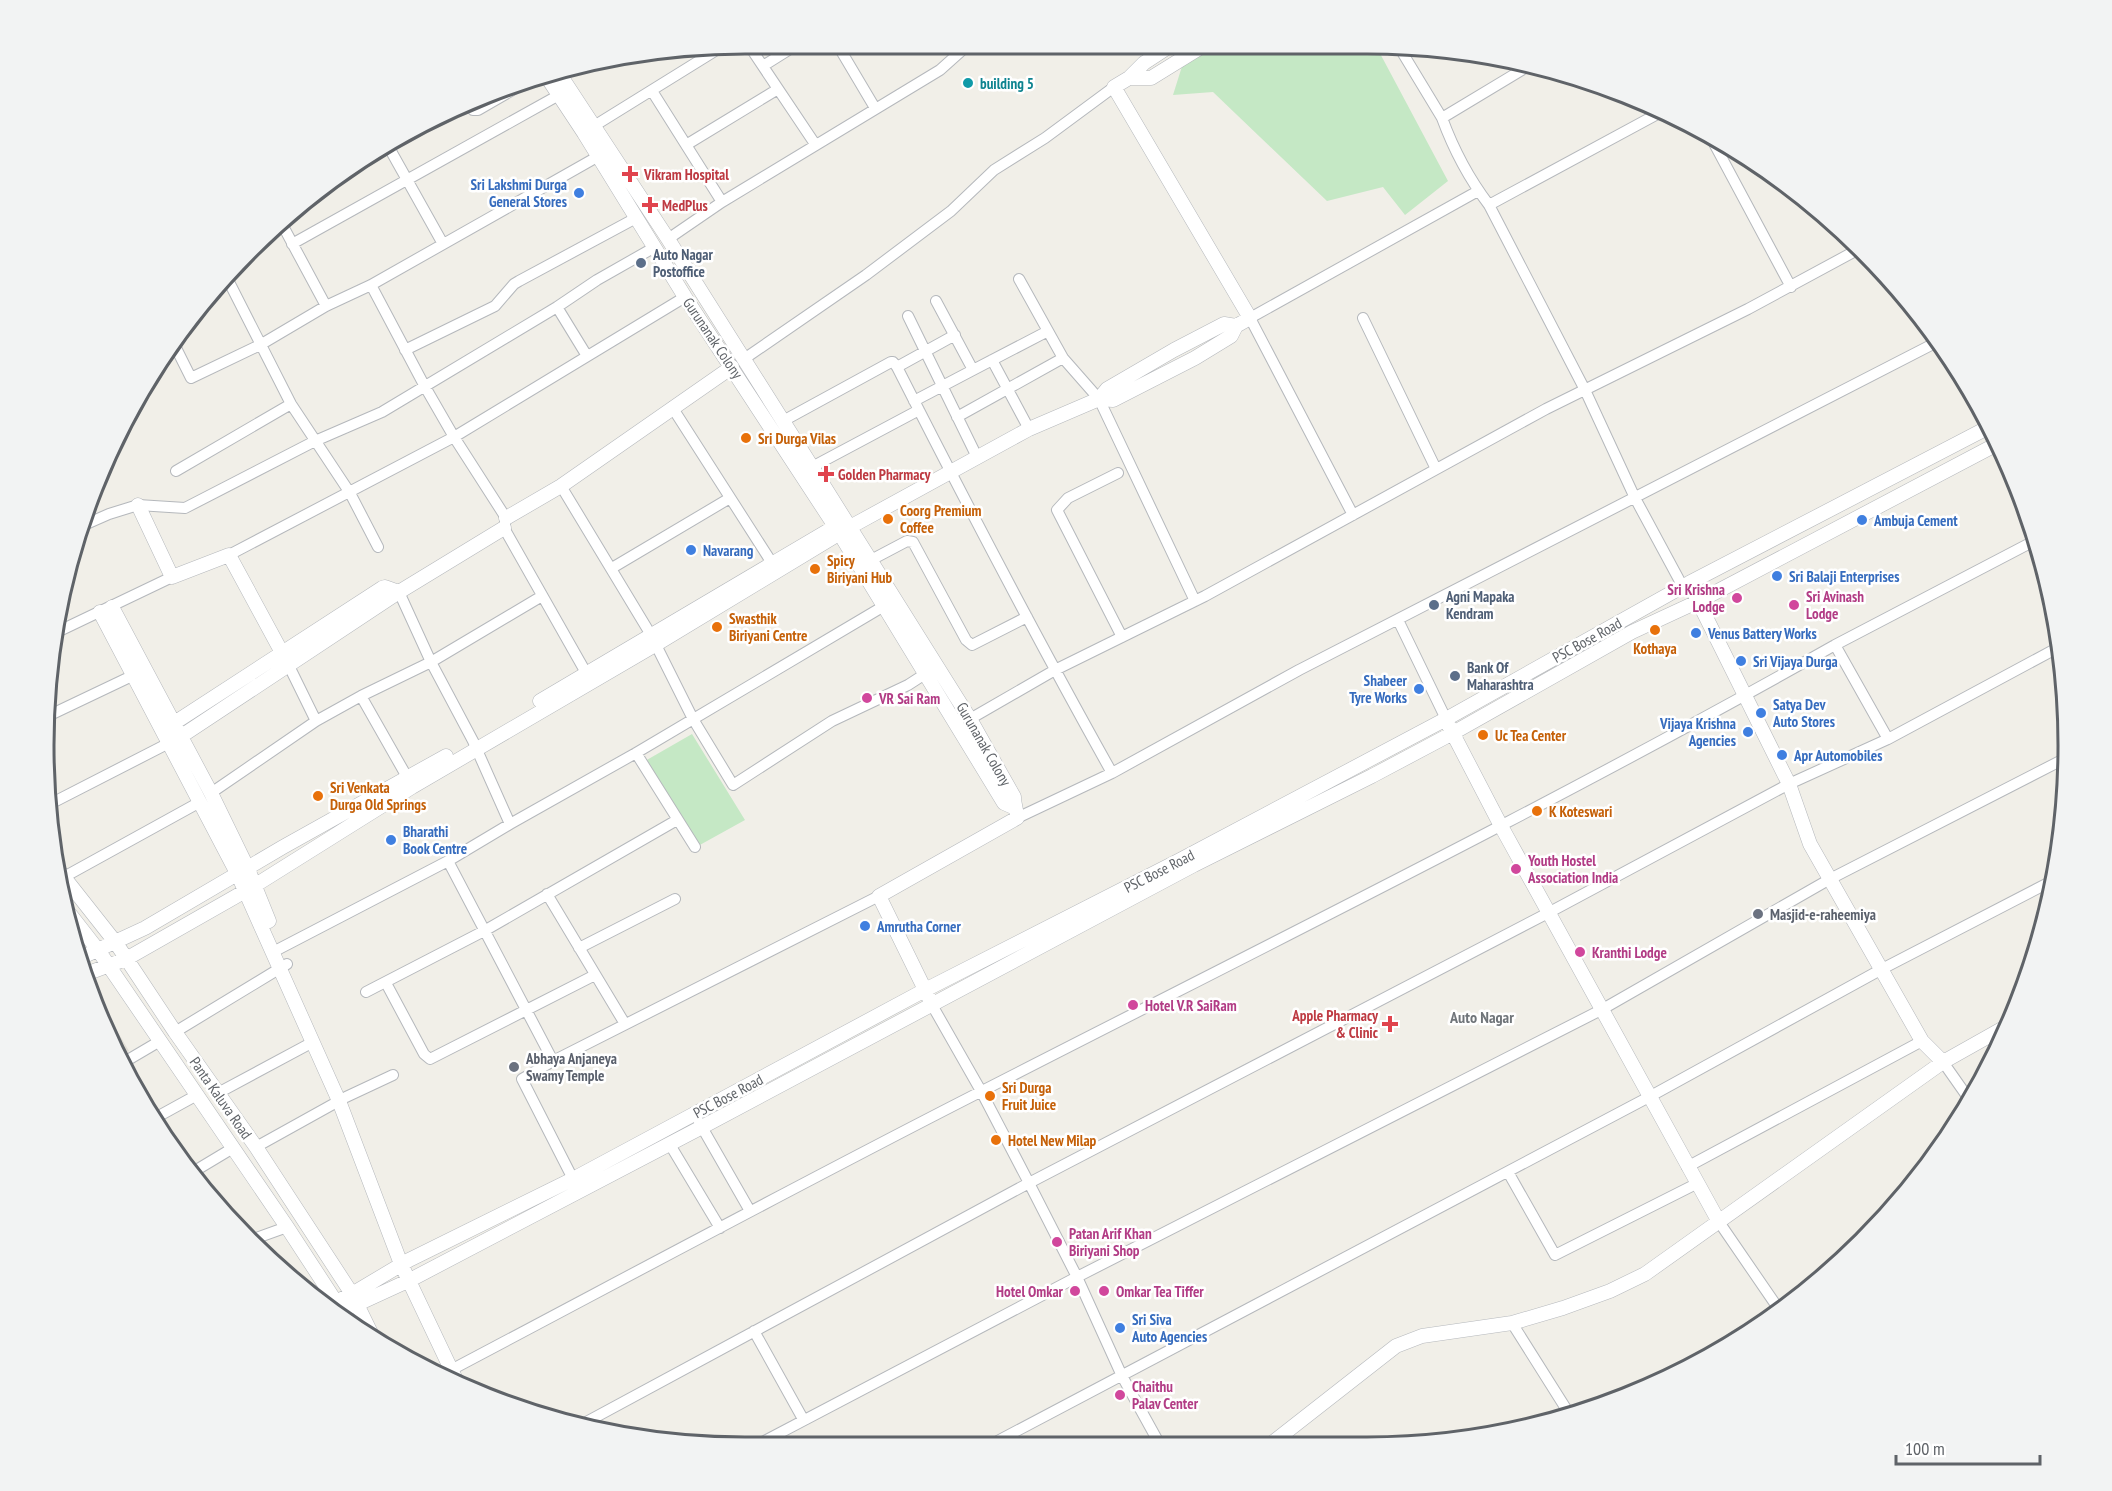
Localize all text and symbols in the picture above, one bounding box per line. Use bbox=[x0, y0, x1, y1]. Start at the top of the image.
place label: building 5 bbox=[980, 74, 1034, 93]
marker: building 5 bbox=[961, 76, 975, 90]
marker: Vikram Hospital bbox=[621, 165, 639, 183]
place label: Vikram Hospital bbox=[643, 165, 729, 184]
place label: Sri Lakshmi Durga General Stores bbox=[471, 175, 567, 211]
marker: Sri Lakshmi Durga General Stores bbox=[572, 186, 586, 200]
place label: MedPlus bbox=[662, 196, 708, 215]
marker: MedPlus bbox=[643, 198, 657, 212]
place label: Auto Nagar Postoffice bbox=[652, 245, 713, 281]
marker: Auto Nagar Postoffice bbox=[634, 256, 648, 270]
street label: Gurunanak Colony bbox=[679, 294, 747, 382]
place label: Sri Durga Vilas bbox=[758, 429, 836, 448]
marker: Sri Durga Vilas bbox=[739, 431, 753, 445]
place label: Golden Pharmacy bbox=[838, 465, 931, 484]
marker: Golden Pharmacy bbox=[819, 467, 833, 481]
place label: Coorg Premium Coffee bbox=[900, 501, 982, 537]
place label: Ambuja Cement bbox=[1873, 511, 1958, 530]
marker: Coorg Premium Coffee bbox=[881, 512, 895, 526]
marker: Ambuja Cement bbox=[1855, 513, 1869, 527]
place label: Navarang bbox=[703, 541, 754, 560]
marker: Navarang bbox=[684, 543, 698, 557]
place label: Spicy Biriyani Hub bbox=[827, 551, 893, 587]
marker: Spicy Biriyani Hub bbox=[808, 562, 822, 576]
place label: Sri Balaji Enterprises bbox=[1789, 567, 1899, 586]
marker: Sri Balaji Enterprises bbox=[1770, 569, 1784, 583]
place label: Sri Krishna Lodge bbox=[1667, 580, 1725, 616]
place label: Agni Mapaka Kendram bbox=[1445, 587, 1515, 623]
place label: Sri Avinash Lodge bbox=[1806, 587, 1864, 623]
marker: Sri Krishna Lodge bbox=[1730, 591, 1744, 605]
marker: Agni Mapaka Kendram bbox=[1427, 598, 1441, 612]
marker: Sri Avinash Lodge bbox=[1787, 598, 1801, 612]
place label: Swasthik Biriyani Centre bbox=[729, 609, 807, 645]
street label: PSC Bose Road bbox=[1549, 613, 1625, 667]
marker: Swasthik Biriyani Centre bbox=[710, 620, 724, 634]
marker: Kothaya bbox=[1648, 623, 1662, 637]
place label: Venus Battery Works bbox=[1707, 624, 1817, 643]
marker: Venus Battery Works bbox=[1689, 626, 1703, 640]
place label: Kothaya bbox=[1633, 639, 1677, 658]
place label: Sri Vijaya Durga bbox=[1753, 652, 1838, 671]
marker: Sri Vijaya Durga bbox=[1734, 654, 1748, 668]
place label: Bank Of Maharashtra bbox=[1467, 658, 1534, 694]
marker: Bank Of Maharashtra bbox=[1448, 669, 1462, 683]
place label: Shabeer Tyre Works bbox=[1349, 671, 1408, 707]
marker: Shabeer Tyre Works bbox=[1412, 682, 1426, 696]
place label: VR Sai Ram bbox=[878, 689, 940, 708]
marker: VR Sai Ram bbox=[860, 691, 874, 705]
place label: Satya Dev Auto Stores bbox=[1772, 695, 1835, 731]
street label: Gurunanak Colony bbox=[952, 699, 1016, 790]
marker: Satya Dev Auto Stores bbox=[1754, 706, 1768, 720]
place label: Vijaya Krishna Agencies bbox=[1659, 714, 1736, 750]
marker: Vijaya Krishna Agencies bbox=[1741, 725, 1755, 739]
place label: Uc Tea Center bbox=[1495, 726, 1567, 745]
marker: Uc Tea Center bbox=[1476, 728, 1490, 742]
place label: Apr Automobiles bbox=[1793, 746, 1882, 765]
marker: Apr Automobiles bbox=[1775, 748, 1789, 762]
place label: Sri Venkata Durga Old Springs bbox=[330, 778, 426, 814]
marker: Sri Venkata Durga Old Springs bbox=[311, 789, 325, 803]
place label: K Koteswari bbox=[1549, 802, 1612, 821]
marker: K Koteswari bbox=[1530, 804, 1544, 818]
place label: Bharathi Book Centre bbox=[403, 822, 467, 858]
marker: Bharathi Book Centre bbox=[384, 833, 398, 847]
street label: PSC Bose Road bbox=[1121, 845, 1197, 897]
place label: Youth Hostel Association India bbox=[1527, 851, 1618, 887]
marker: Youth Hostel Association India bbox=[1509, 862, 1523, 876]
place label: Masjid-e-raheemiya bbox=[1770, 905, 1876, 924]
marker: Masjid-e-raheemiya bbox=[1751, 907, 1765, 921]
place label: Amrutha Corner bbox=[876, 917, 961, 936]
marker: Amrutha Corner bbox=[858, 919, 872, 933]
place label: Kranthi Lodge bbox=[1592, 943, 1667, 962]
marker: Kranthi Lodge bbox=[1573, 945, 1587, 959]
place label: Hotel V.R SaiRam bbox=[1145, 996, 1237, 1015]
marker: Hotel V.R SaiRam bbox=[1126, 998, 1140, 1012]
place label: Apple Pharmacy & Clinic bbox=[1291, 1006, 1379, 1042]
district label: Auto Nagar bbox=[1449, 1007, 1514, 1027]
marker: Apple Pharmacy & Clinic bbox=[1383, 1017, 1397, 1031]
place label: Abhaya Anjaneya Swamy Temple bbox=[525, 1049, 617, 1085]
street label: Panta Kaluva Road bbox=[186, 1053, 256, 1143]
marker: Abhaya Anjaneya Swamy Temple bbox=[507, 1060, 521, 1074]
street label: PSC Bose Road bbox=[690, 1070, 766, 1122]
place label: Sri Durga Fruit Juice bbox=[1002, 1078, 1056, 1114]
marker: Sri Durga Fruit Juice bbox=[983, 1089, 997, 1103]
place label: Hotel New Milap bbox=[1008, 1131, 1097, 1150]
marker: Hotel New Milap bbox=[989, 1133, 1003, 1147]
place label: Patan Arif Khan Biriyani Shop bbox=[1069, 1224, 1152, 1260]
marker: Patan Arif Khan Biriyani Shop bbox=[1050, 1235, 1064, 1249]
place label: Hotel Omkar bbox=[996, 1282, 1064, 1301]
place label: Omkar Tea Tiffer bbox=[1116, 1282, 1204, 1301]
marker: Hotel Omkar bbox=[1068, 1284, 1082, 1298]
marker: Omkar Tea Tiffer bbox=[1097, 1284, 1111, 1298]
place label: Sri Siva Auto Agencies bbox=[1131, 1310, 1207, 1346]
marker: Sri Siva Auto Agencies bbox=[1113, 1321, 1127, 1335]
place label: Chaithu Palav Center bbox=[1132, 1377, 1199, 1413]
marker: Chaithu Palav Center bbox=[1113, 1388, 1127, 1402]
scale bar bbox=[1896, 1428, 2040, 1466]
text: 100 m bbox=[1905, 1437, 1945, 1460]

